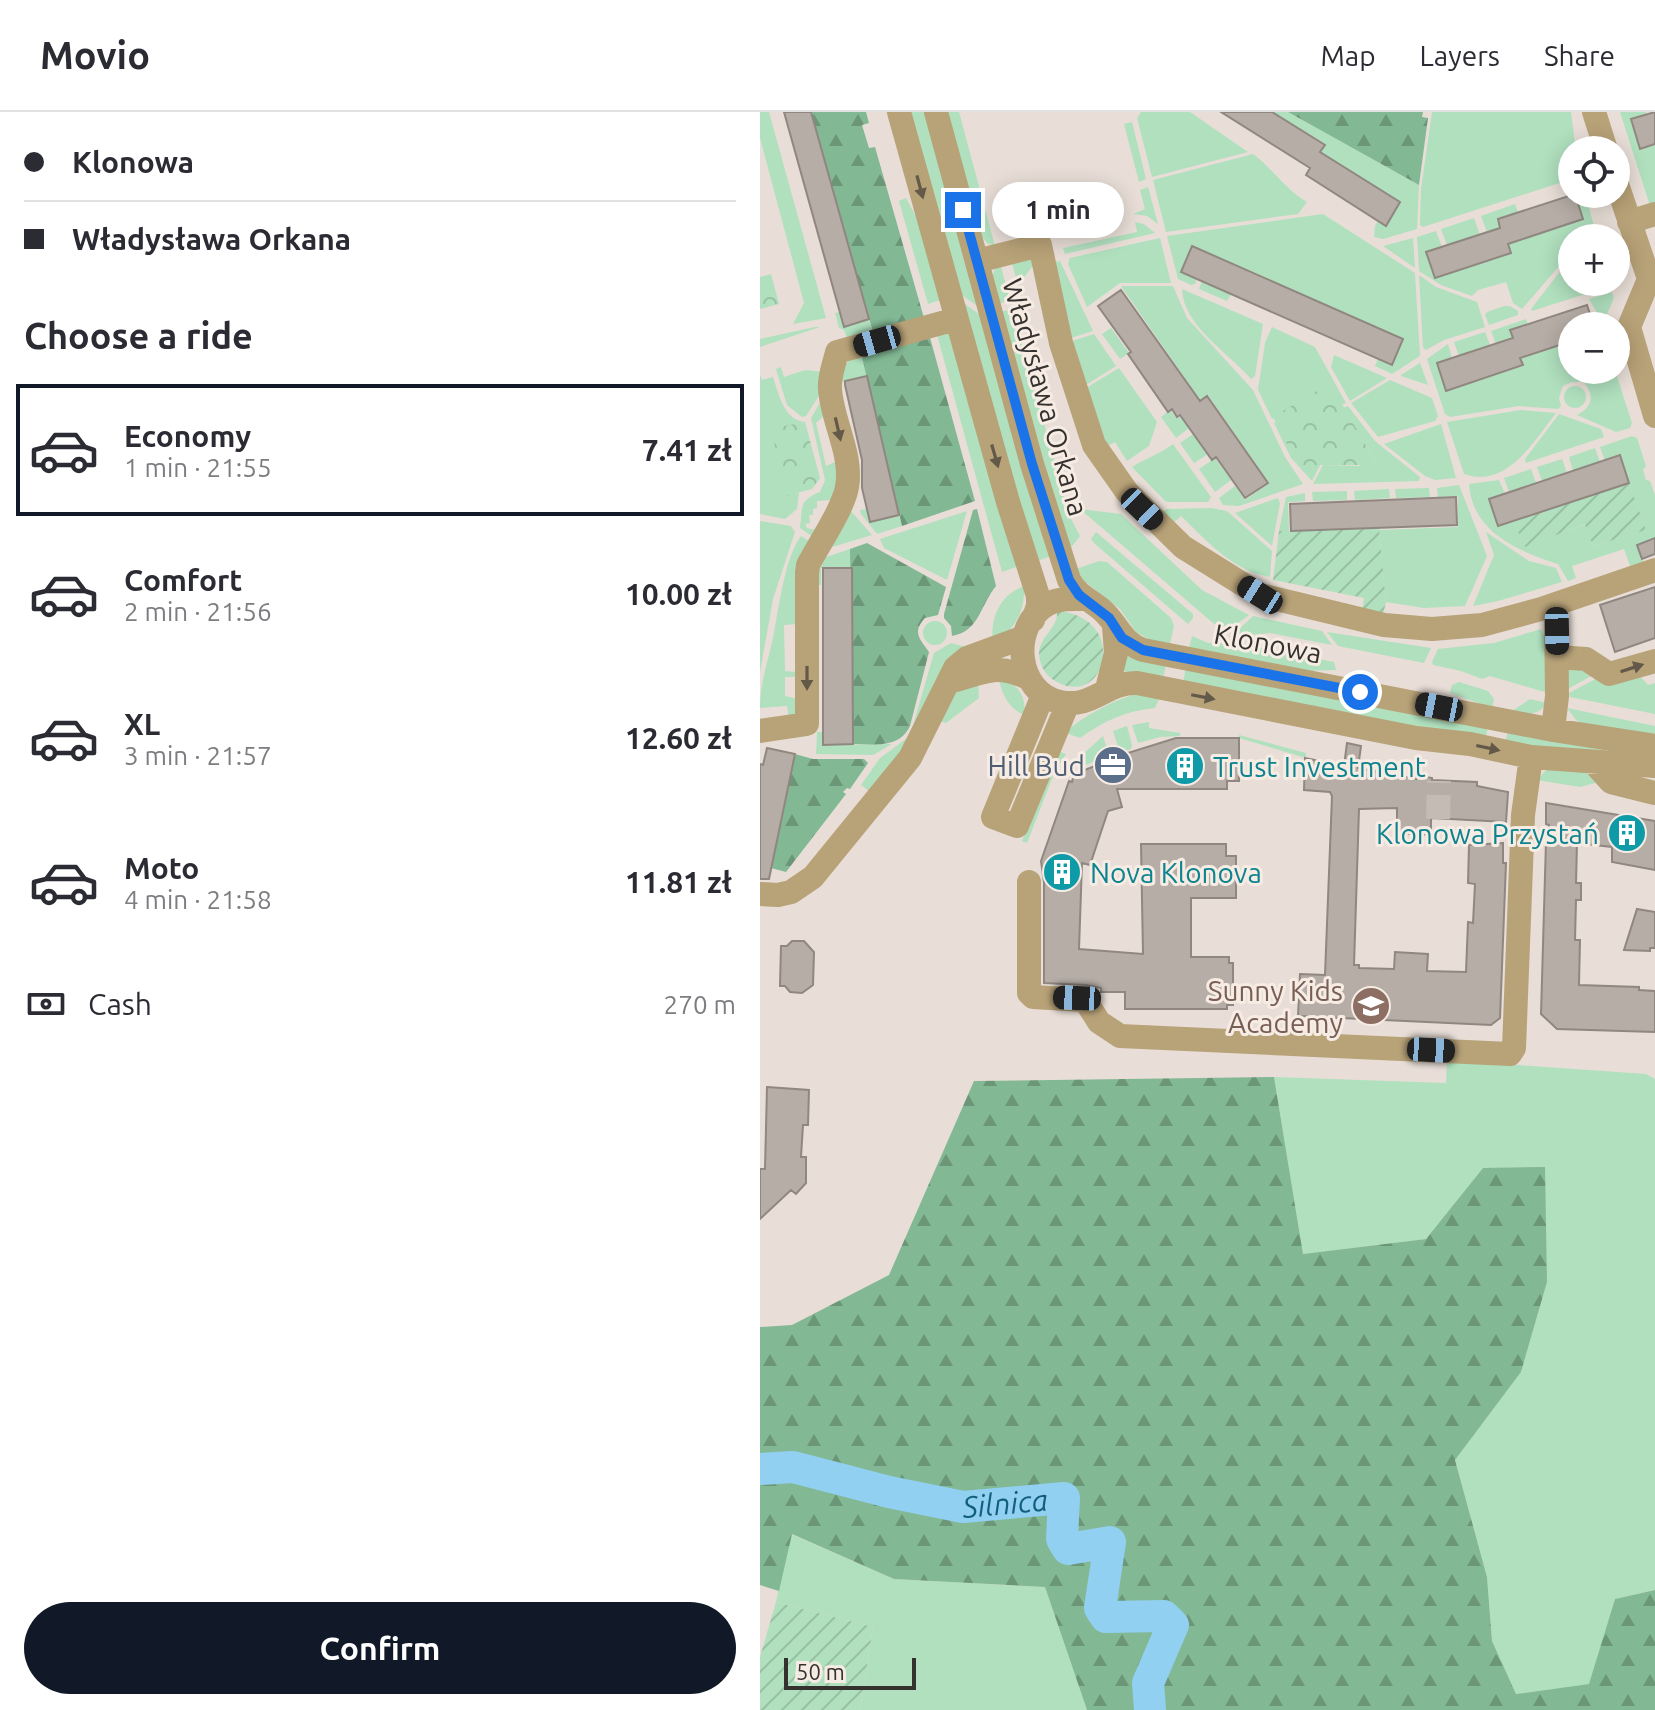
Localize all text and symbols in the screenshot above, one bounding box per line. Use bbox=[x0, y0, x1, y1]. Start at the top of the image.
text: Movio bbox=[40, 34, 150, 76]
text: Map bbox=[1320, 40, 1376, 71]
text: Layers bbox=[1420, 40, 1500, 71]
text: Share bbox=[1544, 40, 1615, 71]
map controls bbox=[1558, 136, 1630, 384]
button: locate bbox=[1558, 136, 1630, 208]
text: Klonowa bbox=[72, 145, 194, 179]
one-way arrow bbox=[914, 176, 927, 200]
callout: 1 min bbox=[991, 182, 1123, 238]
route end bbox=[945, 192, 981, 228]
text: 1 min bbox=[1025, 195, 1091, 224]
text: Władysława Orkana bbox=[72, 222, 351, 256]
button: + bbox=[1558, 224, 1630, 296]
street label: Władysława Orkana bbox=[997, 275, 1095, 519]
button: − bbox=[1558, 312, 1630, 384]
text: Choose a ride bbox=[24, 315, 253, 356]
car bbox=[851, 323, 903, 359]
icon: car bbox=[28, 414, 100, 486]
one-way arrow bbox=[832, 416, 845, 441]
text: Economy bbox=[124, 419, 251, 453]
text: 7.41 zł bbox=[642, 433, 732, 467]
one-way arrow bbox=[989, 445, 1002, 469]
text: 1 min · 21:55 bbox=[124, 453, 272, 482]
car bbox=[1116, 484, 1168, 534]
icon: car bbox=[28, 558, 100, 630]
text: Comfort bbox=[124, 563, 242, 597]
car bbox=[1233, 572, 1287, 618]
text: 10.00 zł bbox=[625, 577, 732, 611]
text: 2 min · 21:56 bbox=[124, 597, 272, 626]
car bbox=[1545, 607, 1569, 655]
street label: Klonowa bbox=[1211, 617, 1325, 669]
one-way arrow bbox=[1620, 662, 1644, 674]
one-way arrow bbox=[801, 666, 813, 691]
route start bbox=[1342, 674, 1378, 710]
one-way arrow bbox=[1191, 691, 1216, 703]
car bbox=[1413, 691, 1465, 723]
icon: car bbox=[28, 702, 100, 774]
text: XL bbox=[124, 707, 160, 741]
text: 12.60 zł bbox=[625, 721, 732, 755]
text: 3 min · 21:57 bbox=[124, 741, 272, 770]
one-way arrow bbox=[1476, 742, 1501, 755]
office icon: Hill Bud bbox=[1092, 744, 1134, 786]
building icon: Trust Investment bbox=[1164, 745, 1206, 787]
place label: Hill Bud bbox=[987, 750, 1085, 781]
place label: Trust Investment bbox=[1213, 751, 1426, 782]
building icon: Klonowa Przystań bbox=[1606, 812, 1648, 854]
place label: Klonowa Przystań bbox=[1376, 818, 1599, 849]
icon: car bbox=[28, 846, 100, 918]
text: Moto bbox=[124, 851, 199, 885]
building icon: Nova Klonova bbox=[1041, 851, 1083, 893]
place label: Nova Klonova bbox=[1090, 857, 1262, 888]
text: 11.81 zł bbox=[625, 865, 732, 899]
text: 4 min · 21:58 bbox=[124, 885, 272, 914]
place label: Sunny Kids Academy bbox=[1208, 975, 1343, 1038]
icon: cash bbox=[24, 982, 68, 1026]
car bbox=[1053, 985, 1101, 1011]
school or university icon: Sunny Kids Academy bbox=[1350, 985, 1392, 1027]
text: Cash bbox=[88, 987, 152, 1021]
text: 270 m bbox=[664, 990, 736, 1019]
car bbox=[1406, 1037, 1456, 1063]
water label: Silnica bbox=[960, 1483, 1049, 1524]
button: Confirm bbox=[24, 1602, 736, 1694]
scale bar bbox=[784, 1654, 916, 1690]
text: 50 m bbox=[796, 1659, 845, 1684]

